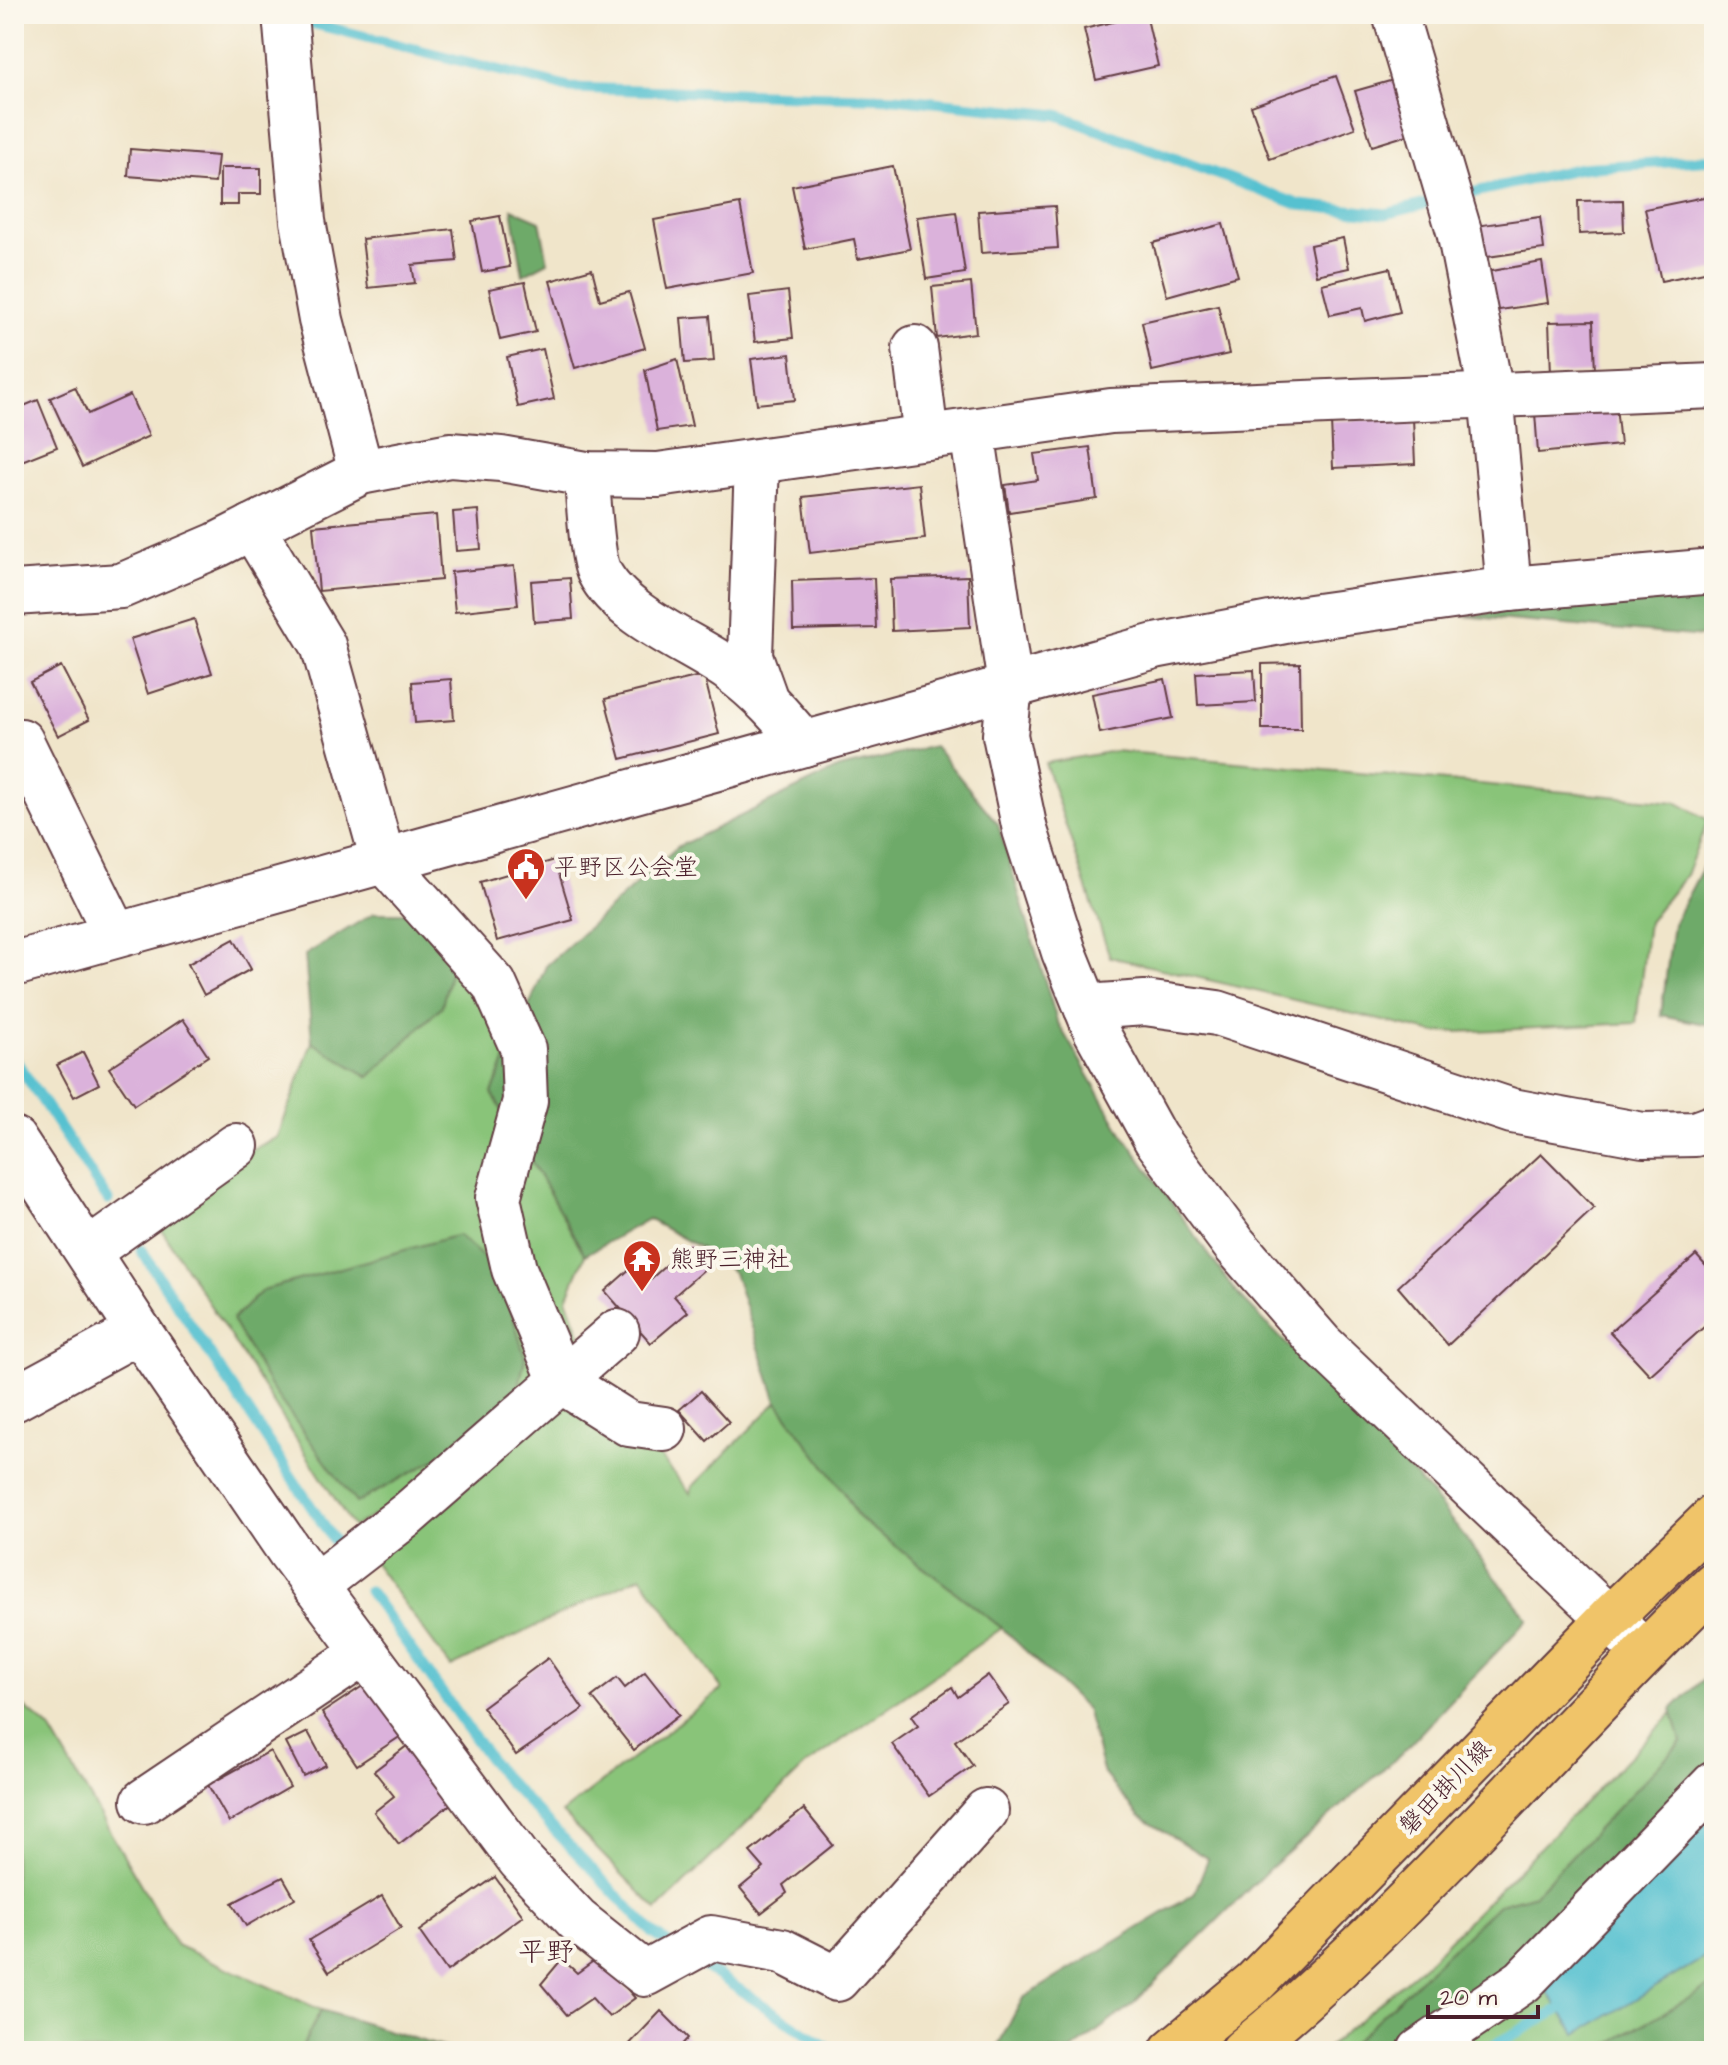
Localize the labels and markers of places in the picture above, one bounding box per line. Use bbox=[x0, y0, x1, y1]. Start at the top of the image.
public building icon: 平野区公会堂 bbox=[505, 846, 547, 901]
place label: 平野区公会堂 bbox=[554, 851, 698, 885]
temple icon: 熊野三神社 bbox=[621, 1238, 663, 1293]
place label: 熊野三神社 bbox=[670, 1243, 790, 1277]

